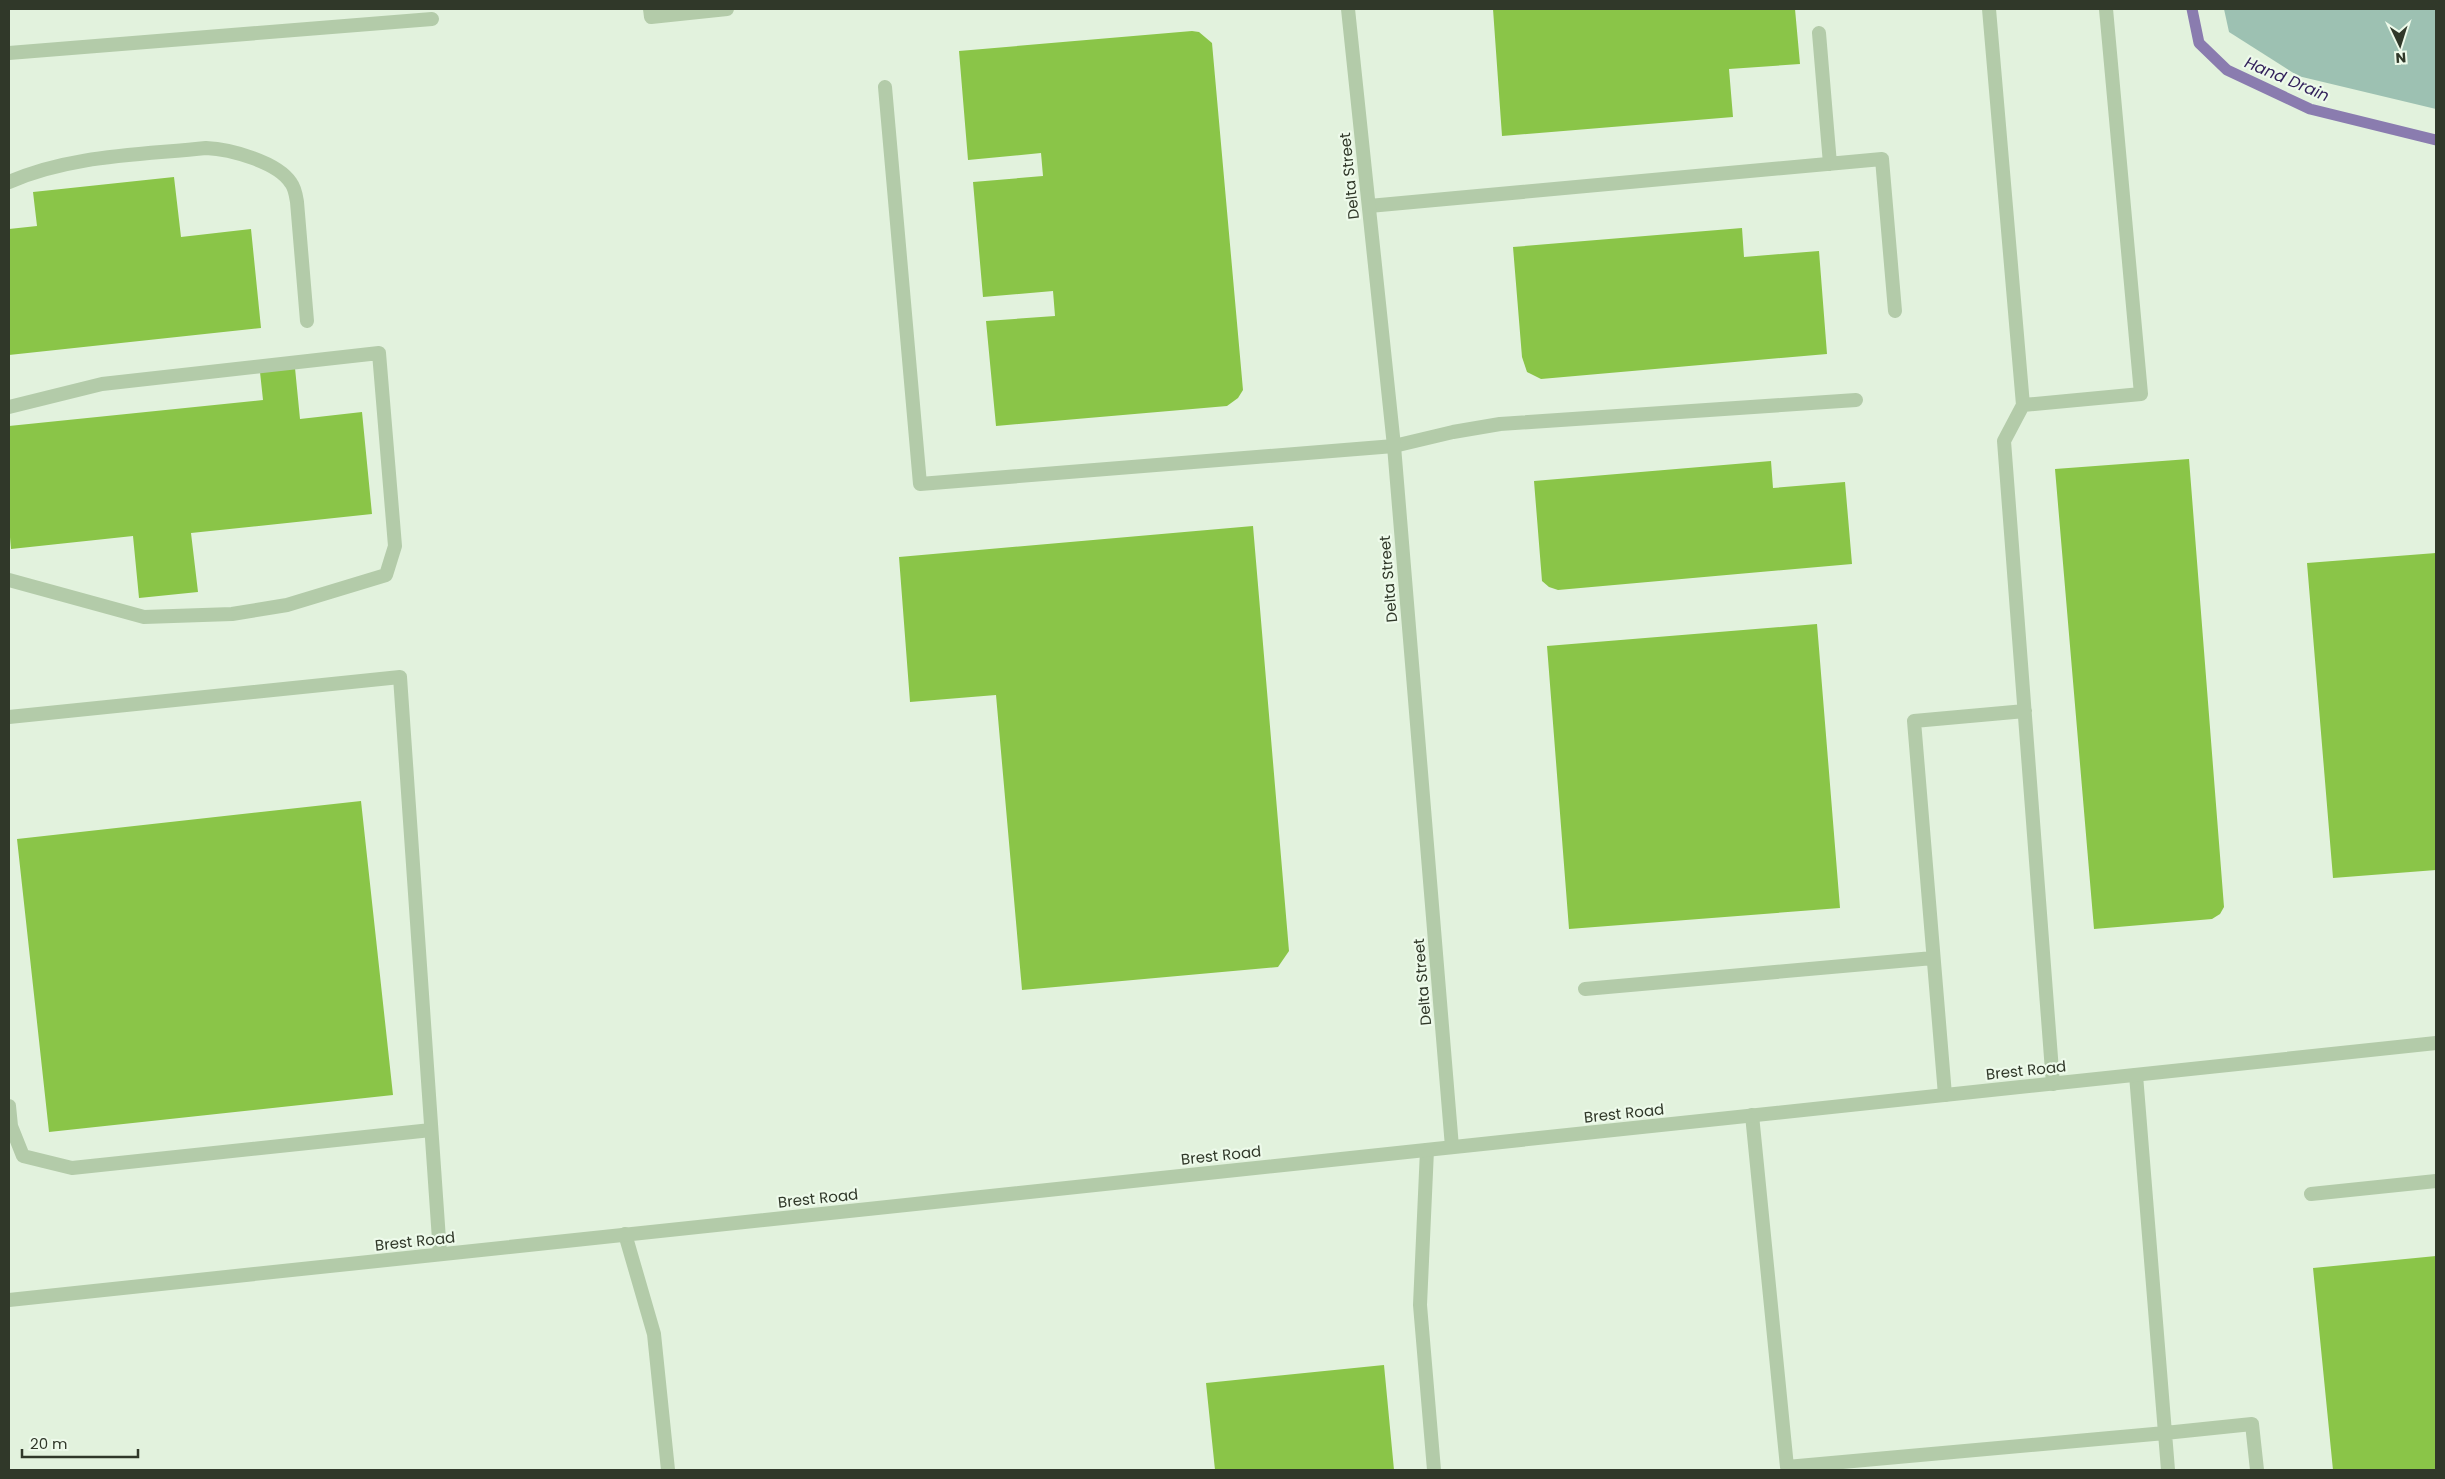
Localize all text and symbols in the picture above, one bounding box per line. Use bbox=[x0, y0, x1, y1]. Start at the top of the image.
north arrow bbox=[2375, 20, 2425, 70]
text: N bbox=[2395, 48, 2407, 68]
water label: Hand Drain bbox=[2241, 51, 2333, 107]
street label: Delta Street bbox=[1334, 132, 1364, 220]
street label: Delta Street bbox=[1374, 535, 1402, 623]
street label: Delta Street bbox=[1408, 938, 1436, 1026]
street label: Brest Road bbox=[1985, 1055, 2067, 1085]
street label: Brest Road bbox=[1583, 1098, 1665, 1128]
street label: Brest Road bbox=[1180, 1140, 1262, 1170]
street label: Brest Road bbox=[777, 1183, 859, 1213]
street label: Brest Road bbox=[374, 1226, 456, 1256]
scale bar bbox=[22, 1426, 139, 1458]
text: 20 m bbox=[30, 1433, 68, 1454]

